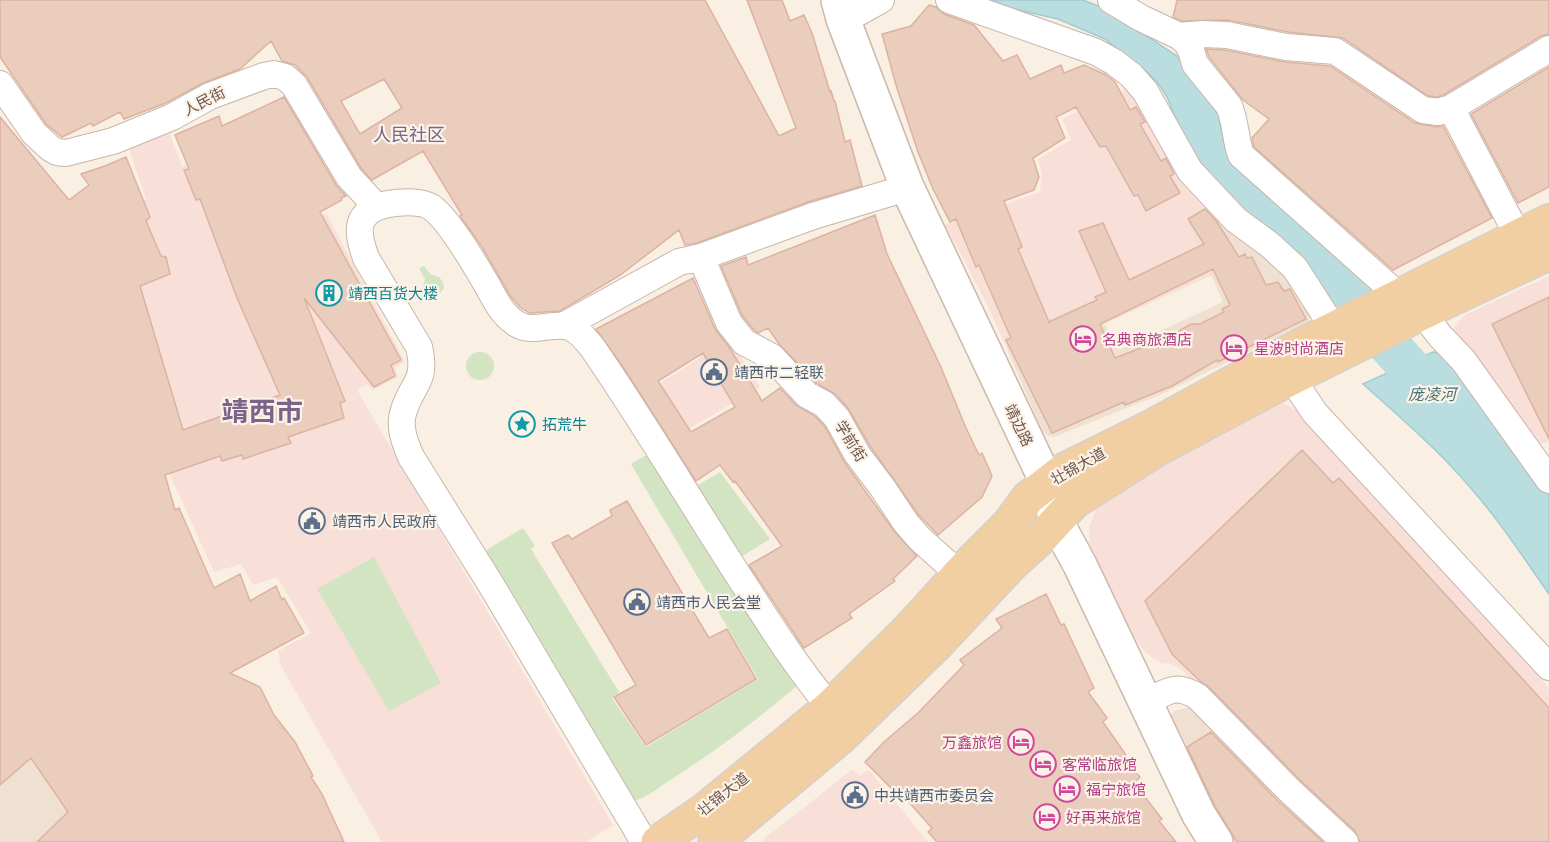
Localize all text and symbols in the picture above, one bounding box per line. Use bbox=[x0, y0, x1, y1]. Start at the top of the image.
street label: 人民街 bbox=[180, 83, 228, 119]
district label: 人民社区 bbox=[373, 124, 445, 145]
building icon: 靖西百货大楼 bbox=[314, 278, 344, 308]
place label: 靖西百货大楼 bbox=[348, 285, 438, 302]
hotel icon: 名典商旅酒店 bbox=[1068, 324, 1098, 354]
place label: 名典商旅酒店 bbox=[1102, 331, 1192, 348]
hotel icon: 星波时尚酒店 bbox=[1219, 333, 1249, 363]
place label: 星波时尚酒店 bbox=[1254, 340, 1344, 357]
public building icon: 靖西市二轻联 bbox=[699, 357, 729, 387]
place label: 靖西市二轻联 bbox=[734, 364, 824, 381]
water label: 庞凌河 bbox=[1408, 385, 1459, 403]
district label: 靖西市 bbox=[222, 396, 303, 427]
street label: 靖边路 bbox=[1001, 401, 1037, 449]
place icon: 拓荒牛 bbox=[507, 409, 537, 439]
place label: 拓荒牛 bbox=[542, 416, 587, 433]
street label: 学前街 bbox=[832, 417, 870, 465]
street label: 壮锦大道 bbox=[1048, 444, 1108, 488]
public building icon: 靖西市人民政府 bbox=[297, 506, 327, 536]
place label: 靖西市人民政府 bbox=[332, 513, 437, 530]
public building icon: 靖西市人民会堂 bbox=[622, 587, 652, 617]
place label: 靖西市人民会堂 bbox=[656, 594, 761, 611]
hotel icon: 万鑫旅馆 bbox=[1006, 727, 1036, 757]
place label: 万鑫旅馆 bbox=[942, 734, 1002, 751]
hotel icon: 客常临旅馆 bbox=[1028, 749, 1058, 779]
place label: 客常临旅馆 bbox=[1062, 756, 1137, 773]
street label: 壮锦大道 bbox=[694, 769, 752, 819]
hotel icon: 福宁旅馆 bbox=[1052, 774, 1082, 804]
public building icon: 中共靖西市委员会 bbox=[840, 780, 870, 810]
place label: 福宁旅馆 bbox=[1086, 781, 1146, 798]
place label: 中共靖西市委员会 bbox=[874, 787, 994, 804]
hotel icon: 好再来旅馆 bbox=[1032, 802, 1062, 832]
place label: 好再来旅馆 bbox=[1066, 809, 1141, 826]

